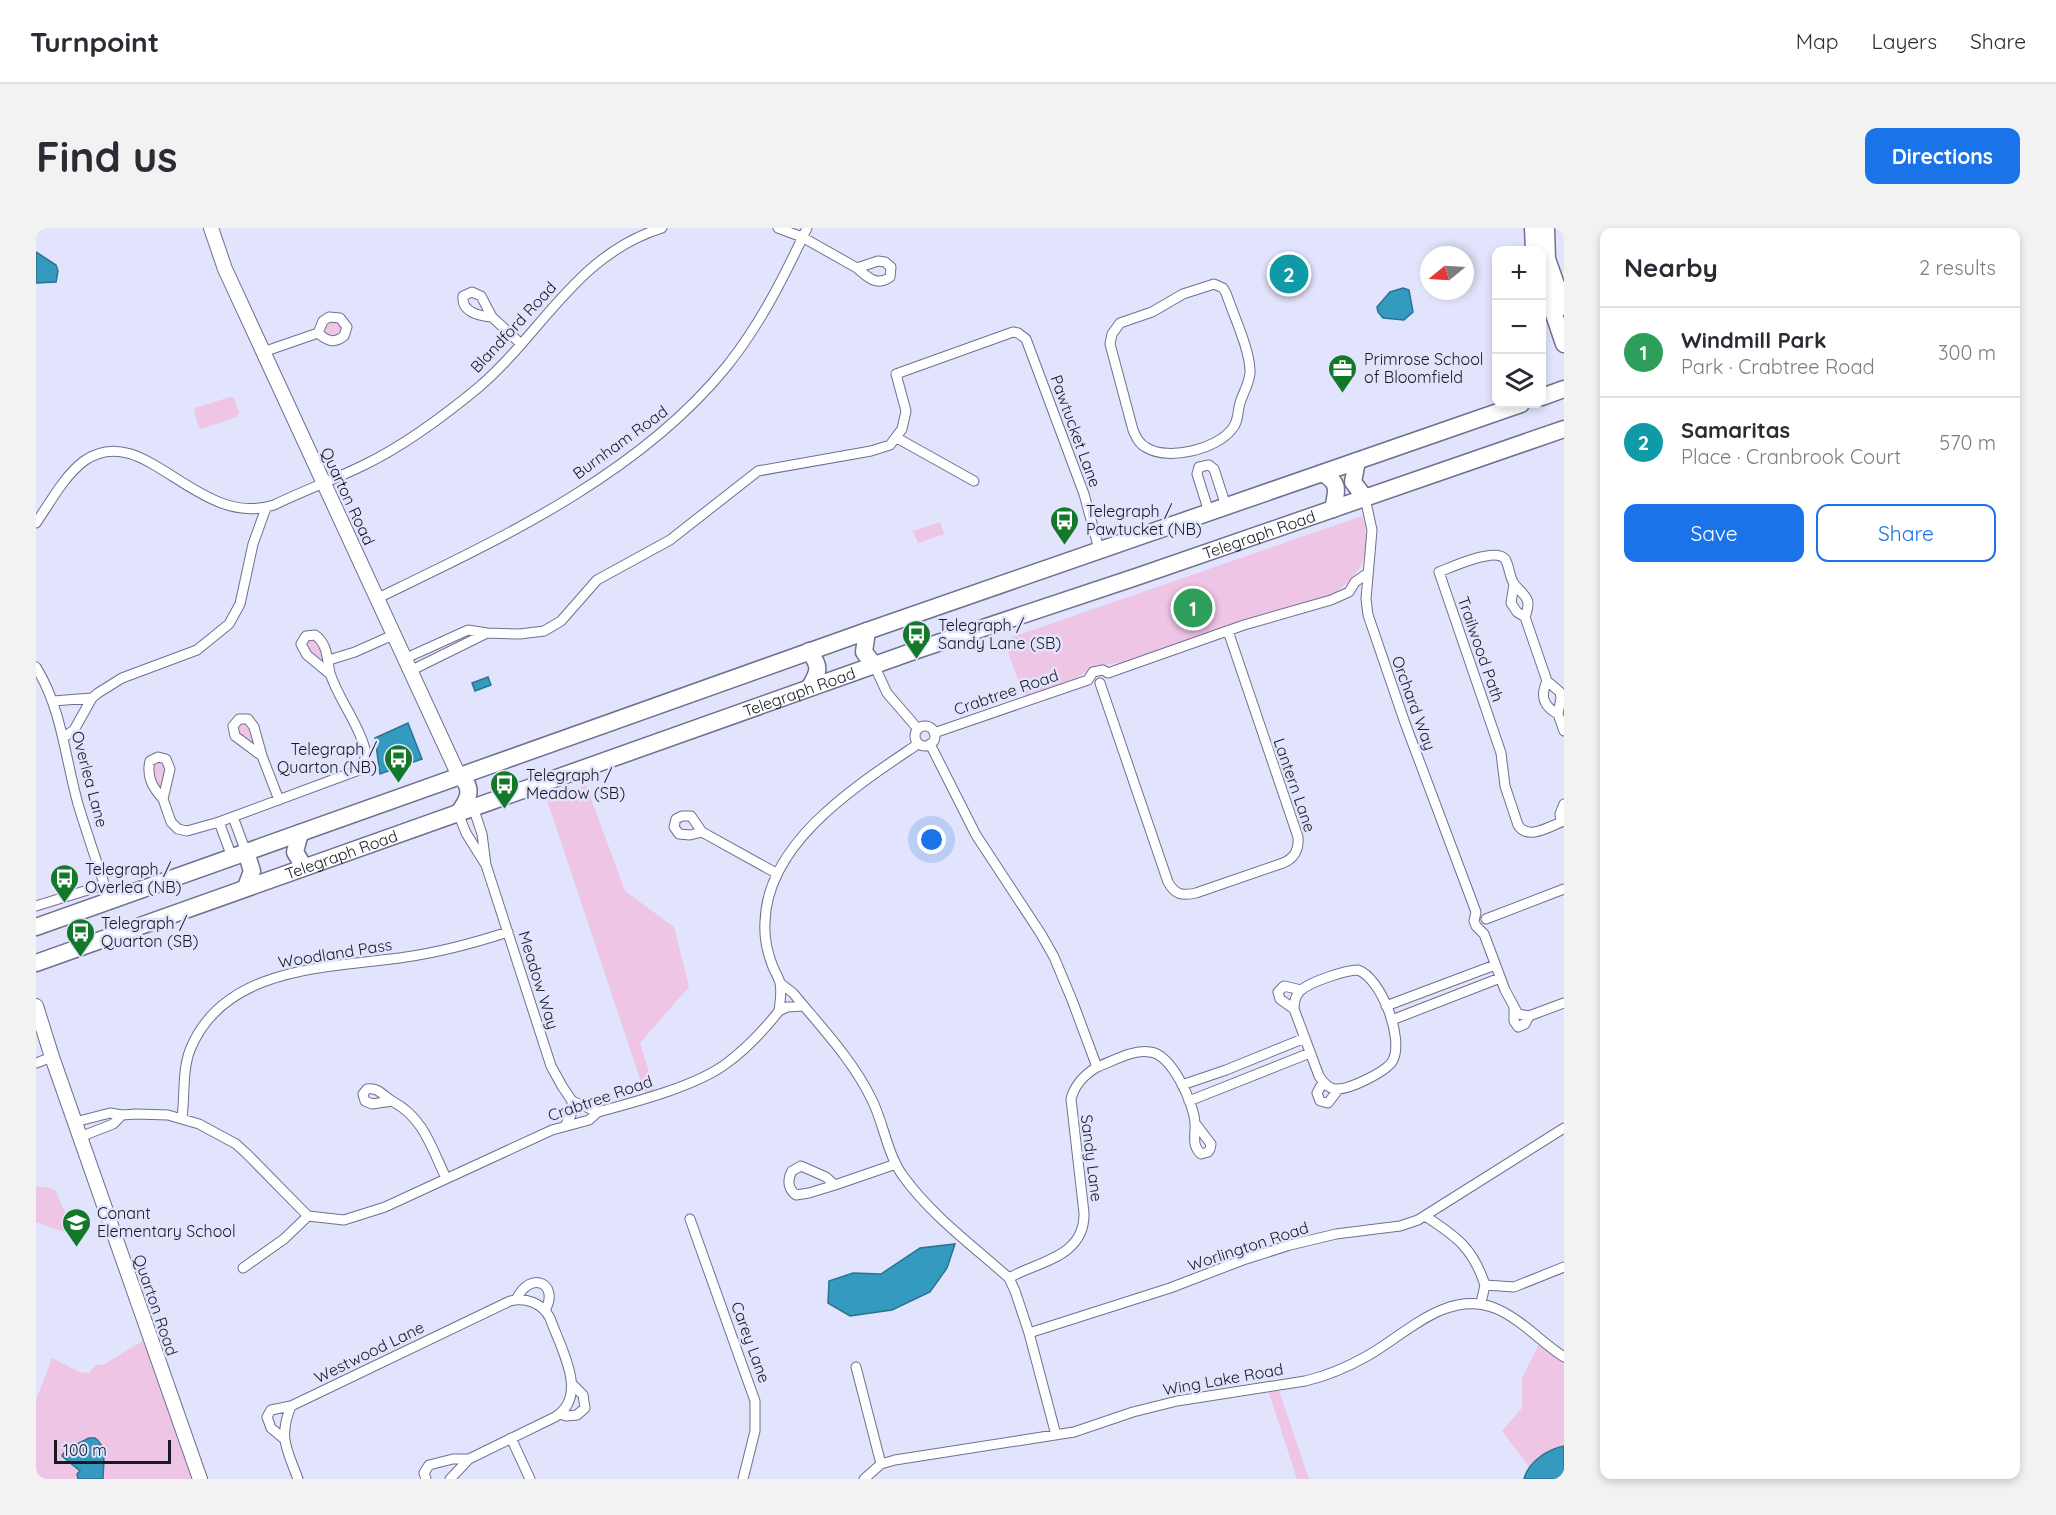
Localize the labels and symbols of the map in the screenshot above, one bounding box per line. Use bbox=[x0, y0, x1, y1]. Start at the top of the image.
north arrow bbox=[1420, 246, 1474, 300]
pin: 2 bbox=[1270, 252, 1308, 296]
street label: Blandford Road bbox=[466, 277, 560, 377]
place label: Primrose School of Bloomfield bbox=[1364, 349, 1483, 387]
office icon: Primrose School of Bloomfield bbox=[1327, 352, 1359, 394]
street label: Pawtucket Lane bbox=[1046, 372, 1106, 490]
street label: Burnham Road bbox=[569, 401, 671, 483]
street label: Quarton Road bbox=[317, 444, 379, 548]
place label: Telegraph / Pawtucket (NB) bbox=[1086, 501, 1202, 539]
bus stop icon: Telegraph / Pawtucket (NB) bbox=[1049, 504, 1081, 546]
street label: Telegraph Road bbox=[1200, 506, 1318, 563]
pin: 1 bbox=[1174, 586, 1212, 631]
street label: Trailwood Path bbox=[1454, 594, 1508, 704]
place label: Telegraph / Sandy Lane (SB) bbox=[938, 615, 1061, 653]
bus stop icon: Telegraph / Sandy Lane (SB) bbox=[901, 618, 933, 660]
street label: Orchard Way bbox=[1388, 653, 1440, 753]
street label: Telegraph Road bbox=[740, 663, 858, 721]
street label: Crabtree Road bbox=[951, 665, 1061, 719]
street label: Overlea Lane bbox=[68, 729, 112, 829]
street label: Lantern Lane bbox=[1270, 735, 1320, 835]
place label: Telegraph / Quarton (NB) bbox=[277, 739, 378, 777]
bus stop icon: Telegraph / Quarton (NB) bbox=[382, 742, 414, 784]
place label: Telegraph / Meadow (SB) bbox=[526, 765, 625, 803]
bus stop icon: Telegraph / Meadow (SB) bbox=[489, 768, 521, 810]
street label: Telegraph Road bbox=[282, 825, 400, 884]
your location bbox=[917, 825, 946, 854]
place label: Telegraph / Overlea (NB) bbox=[85, 859, 182, 897]
bus stop icon: Telegraph / Overlea (NB) bbox=[48, 862, 80, 904]
place label: Telegraph / Quarton (SB) bbox=[101, 913, 198, 951]
bus stop icon: Telegraph / Quarton (SB) bbox=[64, 916, 96, 958]
street label: Meadow Way bbox=[515, 928, 563, 1032]
street label: Woodland Pass bbox=[277, 934, 393, 972]
street label: Crabtree Road bbox=[545, 1071, 655, 1125]
street label: Sandy Lane bbox=[1077, 1113, 1107, 1203]
place label: Conant Elementary School bbox=[97, 1203, 236, 1241]
school or university icon: Conant Elementary School bbox=[60, 1206, 92, 1248]
street label: Worlington Road bbox=[1185, 1217, 1311, 1275]
street label: Quarton Road bbox=[129, 1252, 183, 1358]
street label: Carey Lane bbox=[727, 1299, 775, 1385]
street label: Westwood Lane bbox=[311, 1317, 427, 1387]
street label: Wing Lake Road bbox=[1161, 1359, 1285, 1399]
scale bar bbox=[54, 1437, 171, 1464]

